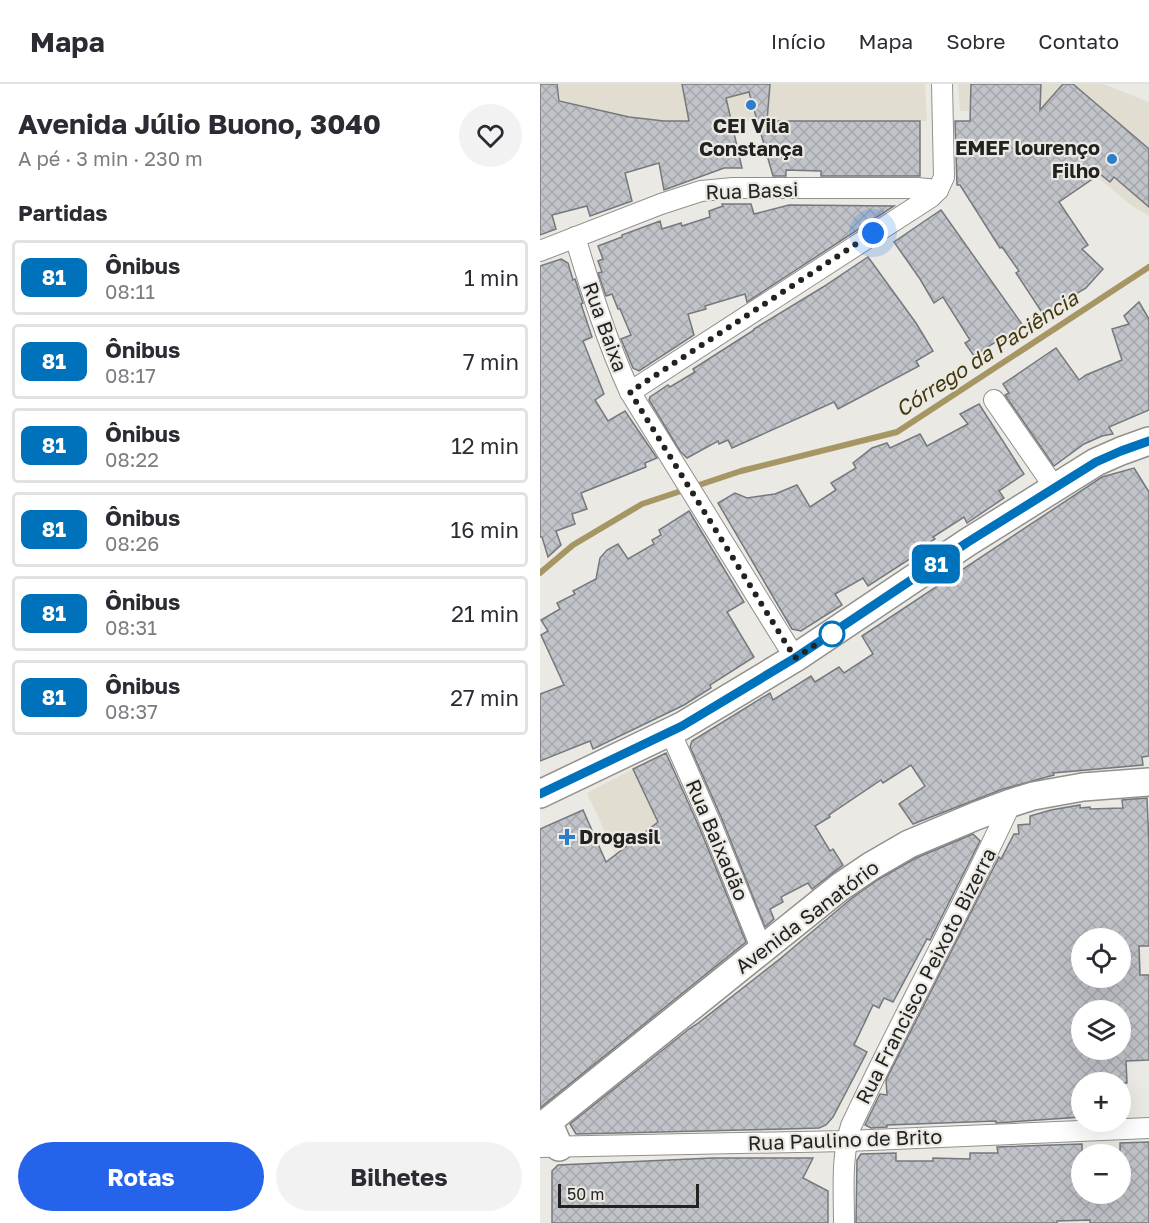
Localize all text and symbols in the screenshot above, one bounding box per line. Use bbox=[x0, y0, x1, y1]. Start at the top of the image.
text: Mapa bbox=[30, 25, 105, 58]
text: Início bbox=[771, 28, 826, 54]
text: Mapa bbox=[859, 28, 913, 54]
text: Sobre bbox=[946, 28, 1005, 54]
text: Contato bbox=[1038, 28, 1119, 54]
marker: CEI Vila Constança bbox=[744, 98, 758, 112]
button: heart bbox=[459, 104, 522, 167]
text: Avenida Júlio Buono, 3040 bbox=[18, 107, 381, 140]
place label: CEI Vila Constança bbox=[699, 113, 803, 160]
place label: EMEF lourenço Filho bbox=[955, 135, 1100, 182]
text: A pé · 3 min · 230 m bbox=[18, 146, 203, 170]
marker: EMEF lourenço Filho bbox=[1105, 152, 1119, 166]
street label: Rua Bassi bbox=[705, 176, 799, 204]
text: Partidas bbox=[18, 199, 108, 226]
your location bbox=[858, 218, 888, 248]
text: Ônibus bbox=[105, 252, 180, 279]
text: 81 bbox=[42, 264, 66, 290]
text: 1 min bbox=[464, 264, 519, 291]
street label: Rua Baixa bbox=[579, 278, 633, 375]
text: 08:11 bbox=[105, 279, 155, 303]
water label: Córrego da Paciência bbox=[890, 284, 1084, 422]
text: Ônibus bbox=[105, 336, 180, 363]
text: 81 bbox=[42, 348, 66, 374]
text: 7 min bbox=[463, 348, 519, 375]
text: 08:17 bbox=[105, 363, 156, 387]
text: Ônibus bbox=[105, 420, 180, 447]
text: 81 bbox=[42, 432, 66, 458]
text: 12 min bbox=[451, 432, 519, 459]
text: 08:22 bbox=[105, 447, 159, 471]
text: Ônibus bbox=[105, 504, 180, 531]
text: 81 bbox=[42, 516, 66, 542]
text: 16 min bbox=[451, 516, 519, 543]
text: 08:26 bbox=[105, 531, 159, 555]
line badge: 81 bbox=[909, 544, 963, 584]
text: 81 bbox=[924, 551, 948, 577]
text: Ônibus bbox=[105, 588, 180, 615]
text: 81 bbox=[42, 600, 66, 626]
text: 21 min bbox=[451, 600, 519, 627]
text: 08:31 bbox=[105, 615, 157, 639]
unlabelled marker bbox=[819, 621, 845, 647]
text: Ônibus bbox=[105, 672, 180, 699]
text: 81 bbox=[42, 684, 66, 710]
text: 27 min bbox=[450, 684, 519, 711]
text: 08:37 bbox=[105, 699, 158, 723]
street label: Rua Baixadão bbox=[682, 775, 754, 904]
place label: Drogasil bbox=[579, 824, 660, 848]
marker: Drogasil bbox=[560, 830, 574, 844]
street label: Rua Francisco Peixoto Bizerra bbox=[850, 843, 1000, 1108]
street label: Avenida Sanatório bbox=[730, 854, 883, 978]
map controls bbox=[1071, 928, 1131, 1204]
button: locate bbox=[1071, 928, 1131, 988]
button: layers bbox=[1071, 1000, 1131, 1060]
button: + bbox=[1071, 1072, 1131, 1132]
street label: Rua Paulino de Brito bbox=[747, 1124, 943, 1154]
button: Rotas bbox=[18, 1142, 264, 1211]
button: Bilhetes bbox=[276, 1142, 522, 1211]
button: − bbox=[1071, 1144, 1131, 1204]
scale bar bbox=[558, 1181, 699, 1208]
text: 50 m bbox=[567, 1184, 604, 1204]

